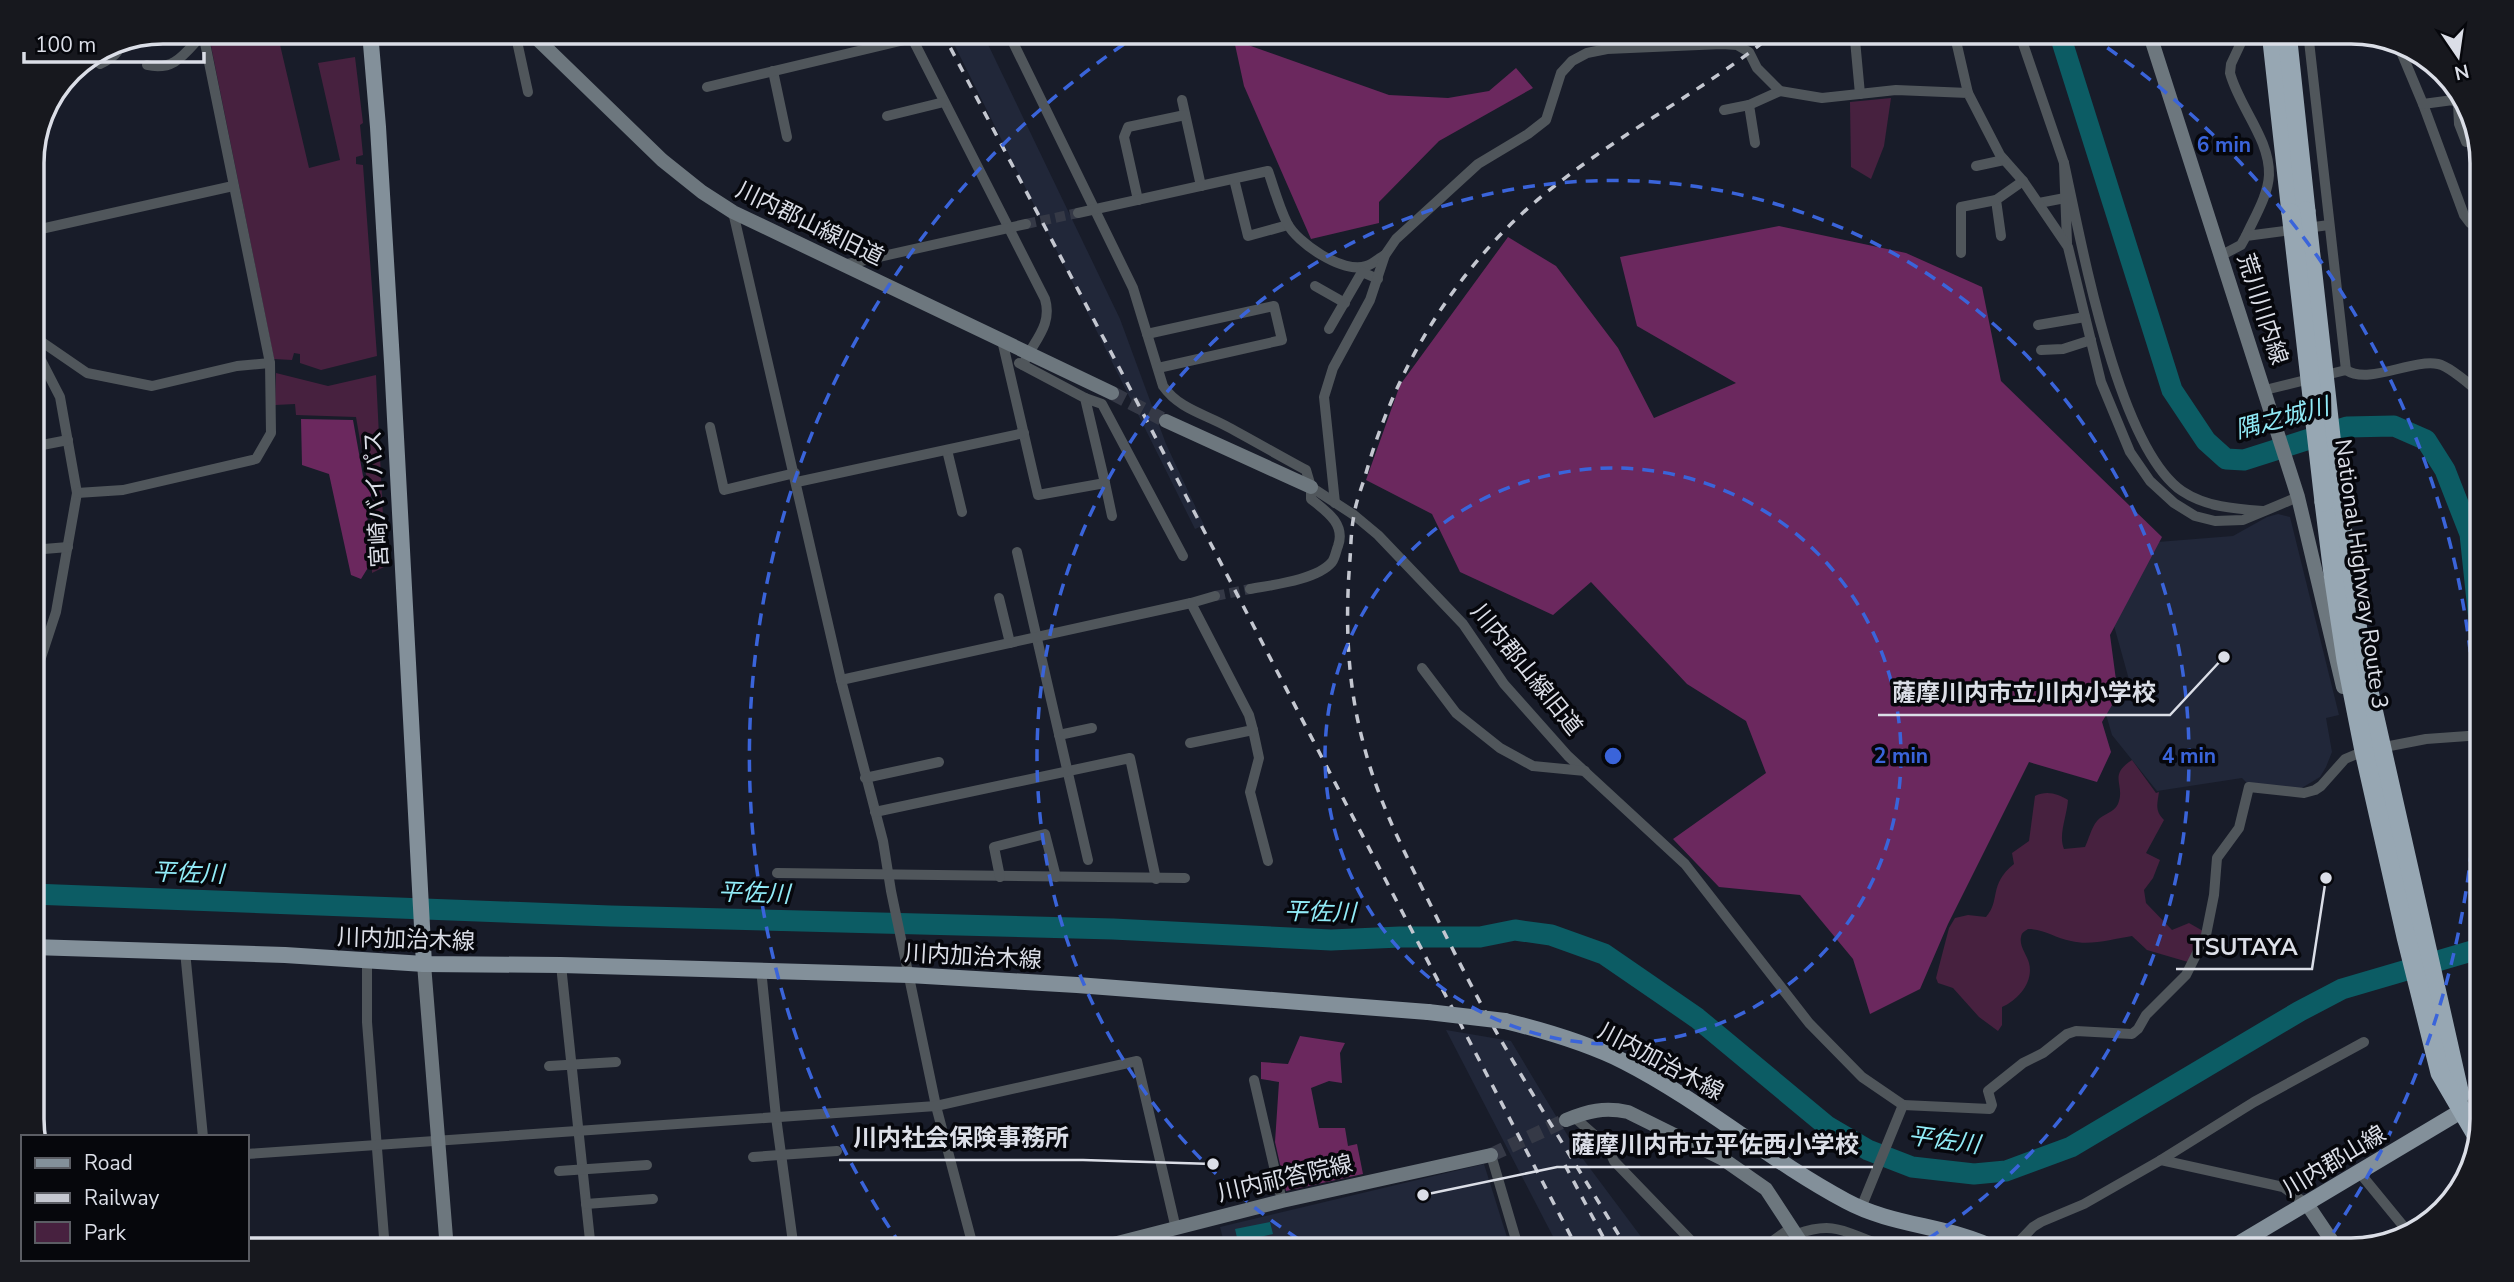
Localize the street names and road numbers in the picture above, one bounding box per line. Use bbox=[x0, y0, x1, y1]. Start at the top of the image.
street label: 川内郡山線旧道 bbox=[731, 174, 889, 273]
street label: 荒川川内線 bbox=[2230, 250, 2295, 369]
street label: 宮崎バイパス bbox=[357, 429, 396, 568]
street label: National Highway Route 3 bbox=[2327, 437, 2396, 711]
street label: 川内郡山線旧道 bbox=[1464, 597, 1589, 742]
street label: 川内加治木線 bbox=[336, 922, 475, 957]
street label: 川内加治木線 bbox=[903, 937, 1043, 976]
street label: 川内加治木線 bbox=[1593, 1015, 1729, 1108]
street label: 川内郡山線 bbox=[2277, 1119, 2392, 1204]
street label: 川内祁答院線 bbox=[1214, 1148, 1356, 1209]

